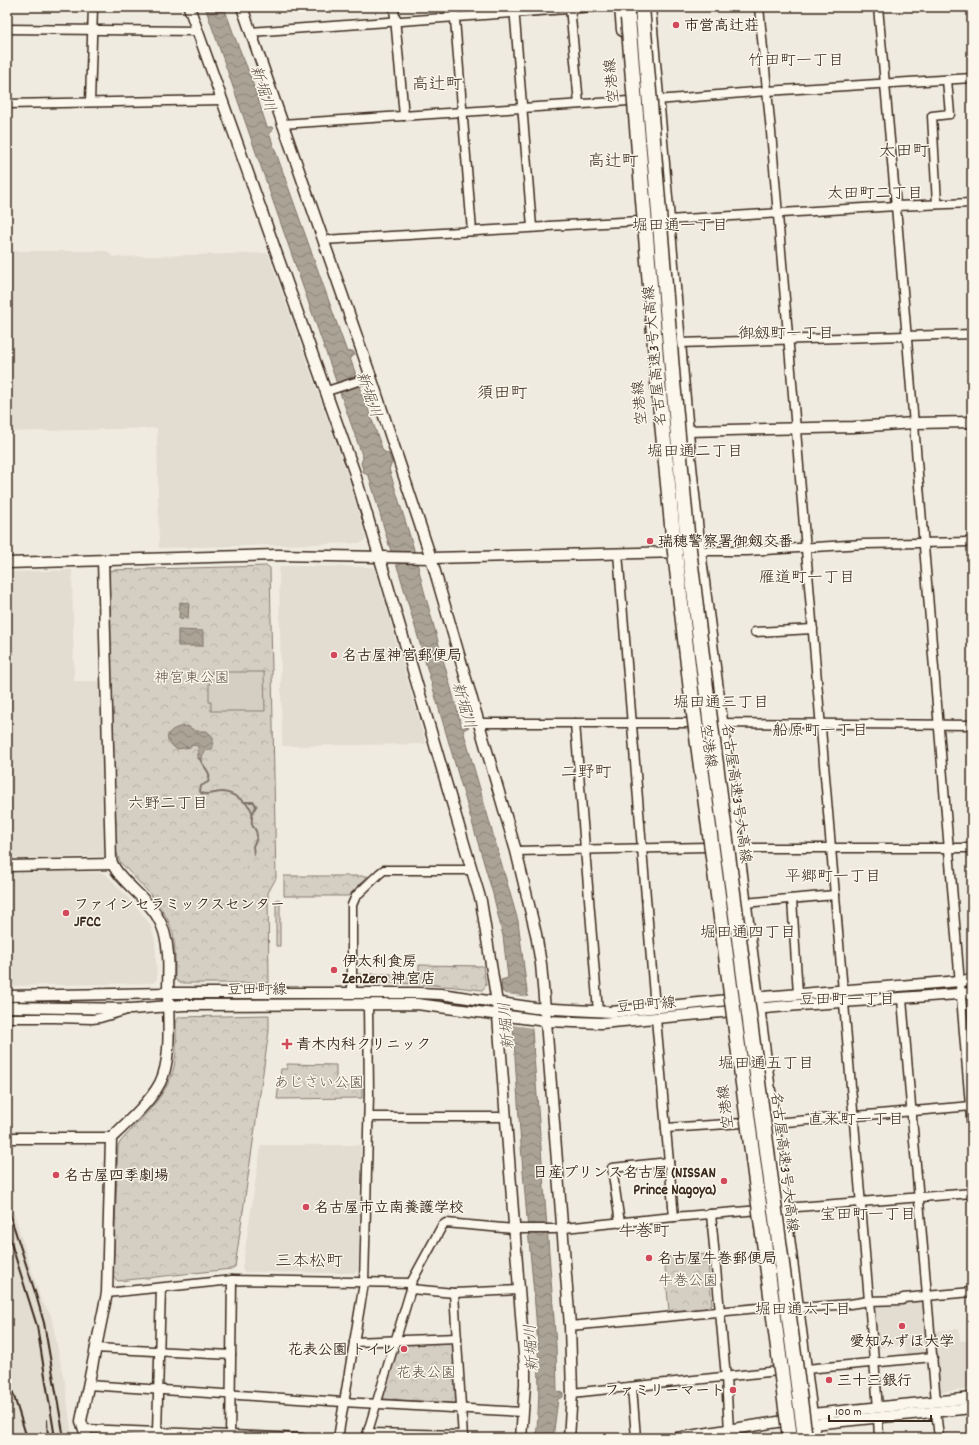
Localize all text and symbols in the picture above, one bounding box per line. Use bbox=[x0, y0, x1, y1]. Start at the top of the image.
place label: 市営高辻荘 bbox=[684, 16, 759, 38]
marker: 市営高辻荘 bbox=[671, 20, 681, 30]
district label: 竹田町一丁目 bbox=[748, 50, 844, 73]
street label: 空港線 bbox=[600, 57, 626, 104]
water label: 新堀川 bbox=[243, 62, 280, 115]
district label: 高辻町 bbox=[412, 74, 463, 98]
district label: 太田町 bbox=[879, 141, 930, 165]
district label: 高辻町 bbox=[588, 151, 639, 175]
district label: 太田町二丁目 bbox=[827, 183, 923, 206]
district label: 堀田通一丁目 bbox=[632, 215, 728, 238]
street label: 名古屋高速3号大高線 bbox=[639, 284, 673, 427]
district label: 御劔町一丁目 bbox=[738, 323, 834, 346]
water label: 新堀川 bbox=[349, 368, 386, 421]
street label: 空港線 bbox=[628, 379, 654, 426]
district label: 須田町 bbox=[477, 383, 528, 407]
district label: 堀田通二丁目 bbox=[647, 441, 743, 464]
place label: 瑞穂警察署御剱交番 bbox=[658, 532, 793, 554]
marker: 瑞穂警察署御剱交番 bbox=[645, 536, 655, 546]
district label: 雁道町一丁目 bbox=[759, 567, 855, 590]
place label: 名古屋神宮郵便局 bbox=[342, 646, 462, 668]
marker: 名古屋神宮郵便局 bbox=[329, 650, 339, 660]
park label: 神宮東公園 bbox=[154, 668, 230, 690]
water label: 新堀川 bbox=[445, 679, 480, 732]
district label: 堀田通三丁目 bbox=[673, 692, 769, 715]
district label: 船原町一丁目 bbox=[772, 720, 868, 743]
street label: 空港線 bbox=[693, 722, 721, 770]
street label: 名古屋高速3号大高線 bbox=[714, 722, 756, 865]
district label: 二野町 bbox=[561, 762, 612, 786]
district label: 六野二丁目 bbox=[128, 793, 208, 816]
district label: 平郷町一丁目 bbox=[785, 866, 881, 889]
place label: ファインセラミックスセンター JFCC bbox=[74, 895, 285, 934]
marker: ファインセラミックスセンター JFCC bbox=[61, 908, 71, 918]
district label: 堀田通四丁目 bbox=[700, 922, 796, 945]
place label: 伊太利食房 ZenZero 神宮店 bbox=[342, 952, 436, 991]
marker: 伊太利食房 ZenZero 神宮店 bbox=[329, 965, 339, 975]
street label: 豆田町線 bbox=[227, 980, 287, 1002]
district label: 豆田町一丁目 bbox=[799, 989, 895, 1012]
street label: 豆田町線 bbox=[615, 992, 677, 1020]
water label: 新堀川 bbox=[494, 1001, 521, 1051]
place label: 青木内科クリニック bbox=[296, 1035, 431, 1057]
marker: 青木内科クリニック bbox=[281, 1038, 293, 1050]
district label: 堀田通五丁目 bbox=[718, 1053, 814, 1076]
park label: あじさい公園 bbox=[274, 1073, 364, 1095]
street label: 空港線 bbox=[713, 1083, 741, 1130]
street label: 名古屋高速3号大高線 bbox=[763, 1091, 803, 1234]
district label: 直来町一丁目 bbox=[808, 1109, 904, 1132]
place label: 日産プリンス名古屋 (NISSAN Prince Nagoya) bbox=[533, 1163, 716, 1202]
place label: 名古屋四季劇場 bbox=[64, 1166, 169, 1188]
marker: 名古屋四季劇場 bbox=[51, 1170, 61, 1180]
marker: 日産プリンス名古屋 (NISSAN Prince Nagoya) bbox=[719, 1176, 729, 1186]
place label: 名古屋市立南養護学校 bbox=[314, 1198, 464, 1220]
marker: 名古屋市立南養護学校 bbox=[301, 1202, 311, 1212]
district label: 宝田町一丁目 bbox=[820, 1204, 916, 1227]
district label: 牛巻町 bbox=[619, 1221, 670, 1245]
place label: 名古屋牛巻郵便局 bbox=[657, 1249, 777, 1271]
district label: 三本松町 bbox=[275, 1251, 343, 1275]
marker: 名古屋牛巻郵便局 bbox=[644, 1253, 654, 1263]
park label: 牛巻公園 bbox=[658, 1271, 718, 1293]
district label: 堀田通六丁目 bbox=[755, 1299, 851, 1322]
marker: 愛知みずほ大学 bbox=[897, 1321, 907, 1331]
water label: 新堀川 bbox=[520, 1323, 545, 1372]
place label: 愛知みずほ大学 bbox=[850, 1332, 954, 1354]
place label: 花表公園 トイレ bbox=[288, 1340, 396, 1362]
marker: 花表公園 トイレ bbox=[399, 1344, 409, 1354]
park label: 花表公園 bbox=[396, 1363, 456, 1385]
place label: 三十三銀行 bbox=[837, 1371, 912, 1393]
marker: 三十三銀行 bbox=[824, 1375, 834, 1385]
place label: ファミリーマート bbox=[604, 1381, 725, 1403]
marker: ファミリーマート bbox=[728, 1385, 738, 1395]
scale bar bbox=[829, 1397, 931, 1423]
text: 100 m bbox=[835, 1404, 862, 1421]

